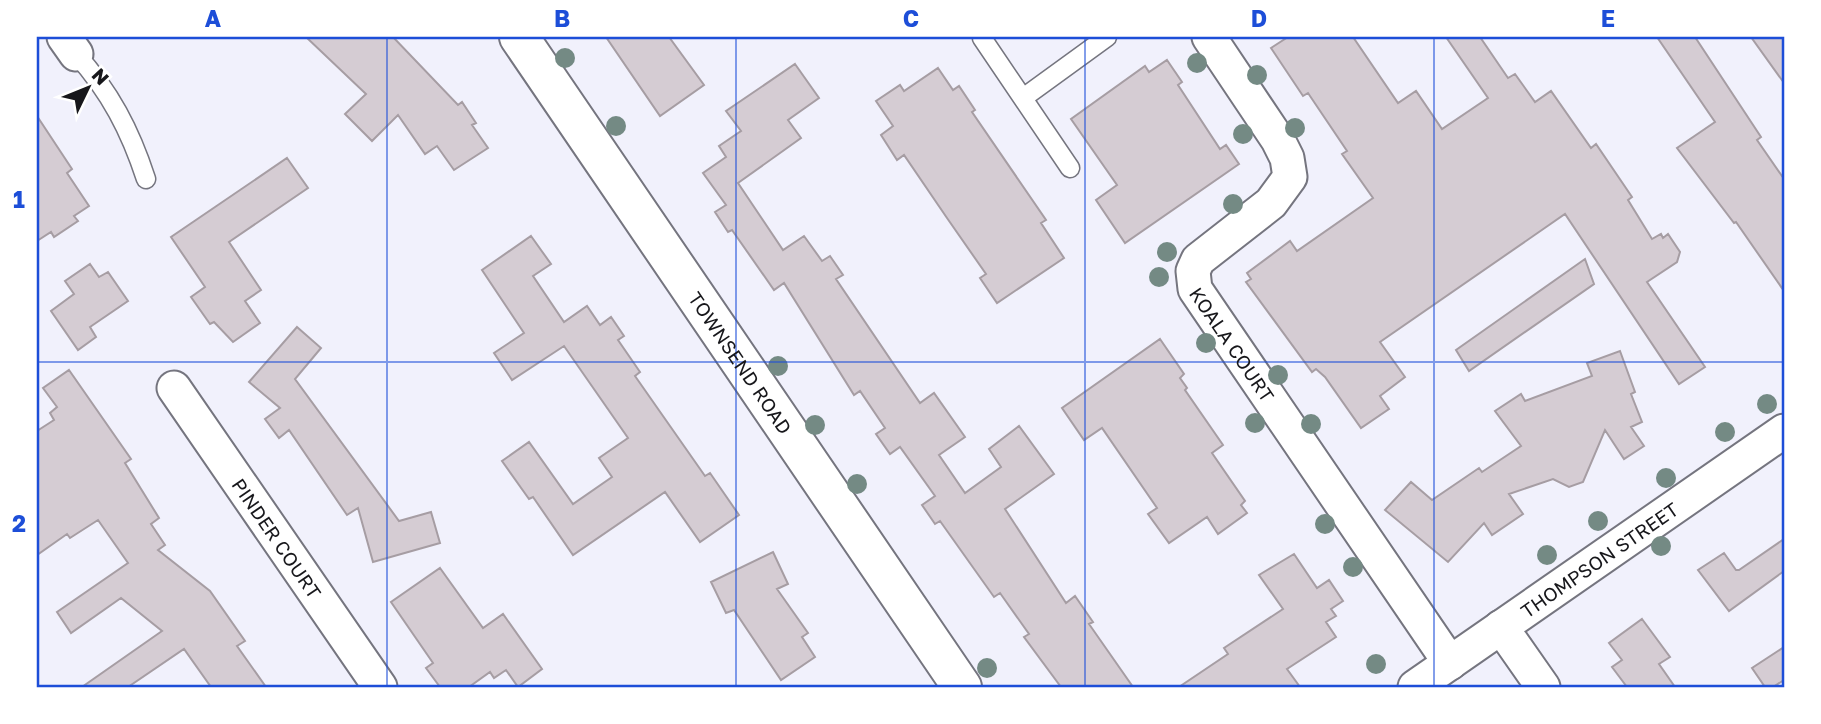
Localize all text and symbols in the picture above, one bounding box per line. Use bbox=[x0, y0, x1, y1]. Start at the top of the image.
text: A bbox=[205, 4, 222, 32]
text: B bbox=[554, 4, 570, 32]
text: C bbox=[903, 4, 919, 32]
text: D bbox=[1251, 4, 1267, 32]
text: E bbox=[1601, 4, 1615, 32]
north arrow bbox=[52, 52, 122, 122]
text: N bbox=[87, 63, 114, 89]
text: 1 bbox=[13, 185, 25, 213]
street label: KOALA COURT bbox=[1185, 282, 1280, 406]
street label: TOWNSEND ROAD bbox=[684, 287, 797, 438]
street label: PINDER COURT bbox=[228, 473, 327, 603]
street label: THOMPSON STREET bbox=[1516, 497, 1682, 622]
text: 2 bbox=[12, 509, 26, 537]

